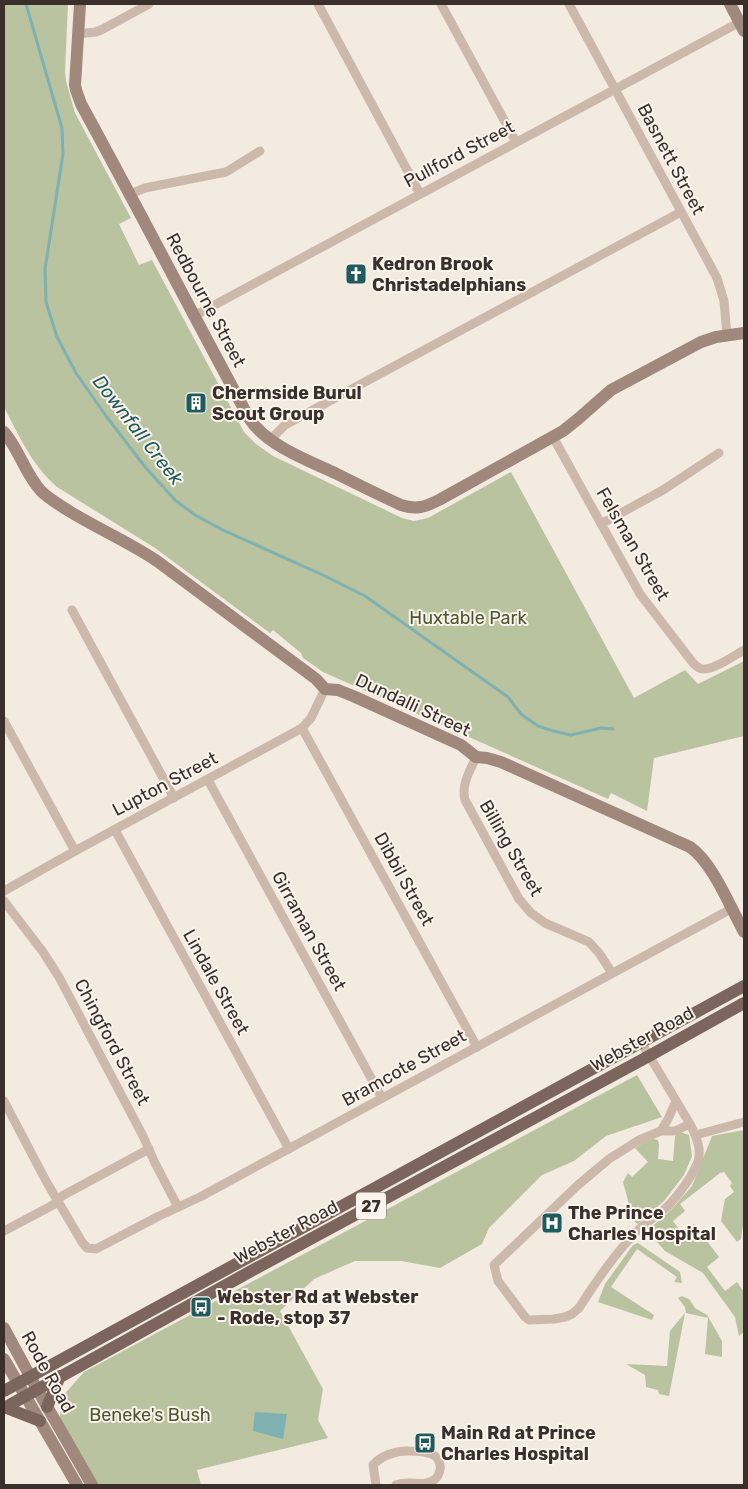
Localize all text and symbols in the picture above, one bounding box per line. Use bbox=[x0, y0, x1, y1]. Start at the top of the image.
street label: Basnett Street bbox=[633, 100, 709, 218]
street label: Pullford Street bbox=[400, 116, 518, 192]
street label: Redbourne Street bbox=[161, 229, 251, 371]
place label: Kedron Brook Christadelphians bbox=[372, 253, 526, 296]
church icon: Kedron Brook Christadelphians bbox=[344, 262, 368, 286]
water label: Downfall Creek bbox=[88, 370, 188, 490]
place label: Chermside Burul Scout Group bbox=[212, 382, 362, 425]
building icon: Chermside Burul Scout Group bbox=[184, 391, 208, 415]
street label: Felsman Street bbox=[592, 483, 674, 605]
park label: Huxtable Park bbox=[409, 607, 527, 629]
street label: Dundalli Street bbox=[352, 669, 474, 741]
street label: Lupton Street bbox=[109, 747, 221, 821]
street label: Billing Street bbox=[475, 796, 547, 900]
street label: Dibbil Street bbox=[369, 828, 439, 930]
street label: Girraman Street bbox=[267, 867, 351, 995]
street label: Lindale Street bbox=[178, 926, 254, 1038]
street label: Chingford Street bbox=[69, 975, 155, 1109]
street label: Webster Road bbox=[587, 1002, 697, 1076]
street label: Bramcote Street bbox=[338, 1025, 470, 1111]
road number: 27 bbox=[356, 1192, 386, 1220]
street label: Webster Road bbox=[230, 1195, 342, 1269]
place label: The Prince Charles Hospital bbox=[568, 1202, 716, 1245]
hospital icon: The Prince Charles Hospital bbox=[540, 1211, 564, 1235]
place label: Webster Rd at Webster - Rode, stop 37 bbox=[217, 1286, 418, 1329]
bus stop icon: Webster Rd at Webster - Rode, stop 37 bbox=[189, 1295, 213, 1319]
street label: Rode Road bbox=[17, 1327, 79, 1417]
park label: Beneke's Bush bbox=[89, 1404, 211, 1426]
place label: Main Rd at Prince Charles Hospital bbox=[441, 1422, 596, 1465]
bus stop icon: Main Rd at Prince Charles Hospital bbox=[413, 1431, 437, 1455]

